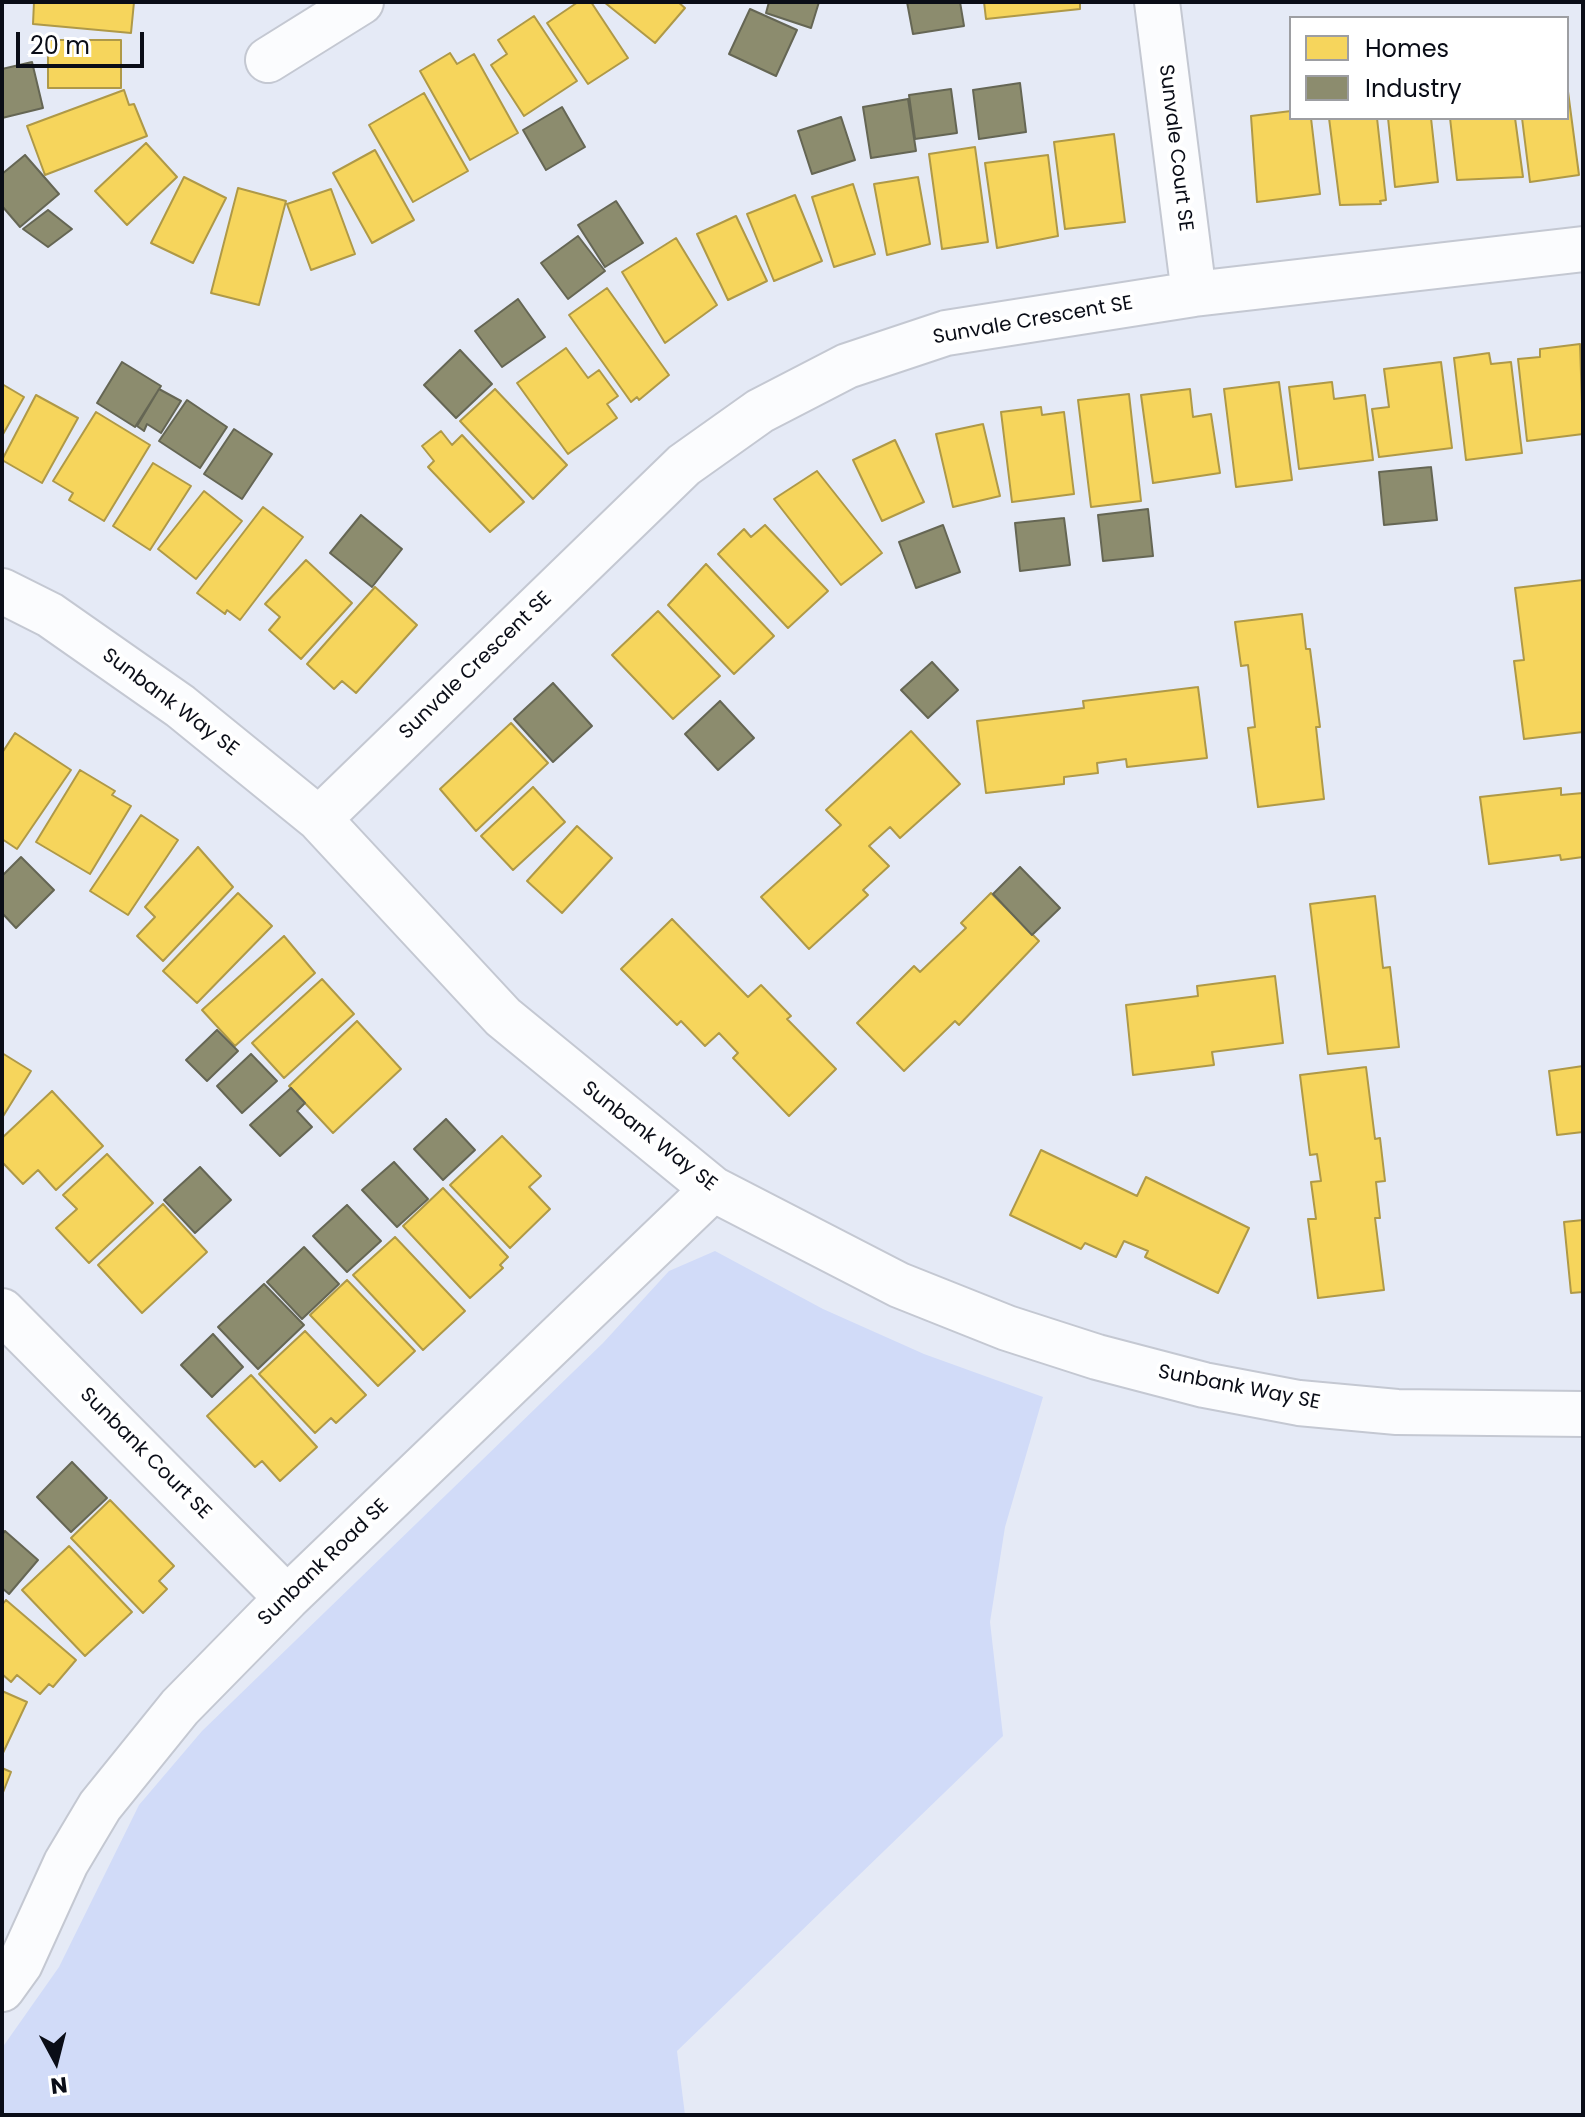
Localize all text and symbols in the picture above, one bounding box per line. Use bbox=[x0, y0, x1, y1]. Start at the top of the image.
scale bar bbox=[20, 16, 148, 66]
legend bbox=[1289, 16, 1569, 120]
text: 20 m bbox=[30, 29, 90, 62]
text: Homes bbox=[1365, 32, 1449, 65]
street label: Sunvale Court SE bbox=[1153, 63, 1197, 233]
text: Industry bbox=[1365, 72, 1462, 105]
street label: Sunvale Crescent SE bbox=[931, 292, 1135, 350]
street label: Sunvale Crescent SE bbox=[395, 587, 557, 745]
street label: Sunbank Way SE bbox=[97, 644, 243, 762]
street label: Sunbank Way SE bbox=[577, 1077, 721, 1197]
street label: Sunbank Way SE bbox=[1156, 1361, 1322, 1415]
street label: Sunbank Court SE bbox=[74, 1383, 216, 1525]
street label: Sunbank Road SE bbox=[254, 1495, 394, 1631]
north arrow bbox=[16, 2021, 96, 2101]
text: N bbox=[49, 2069, 69, 2102]

